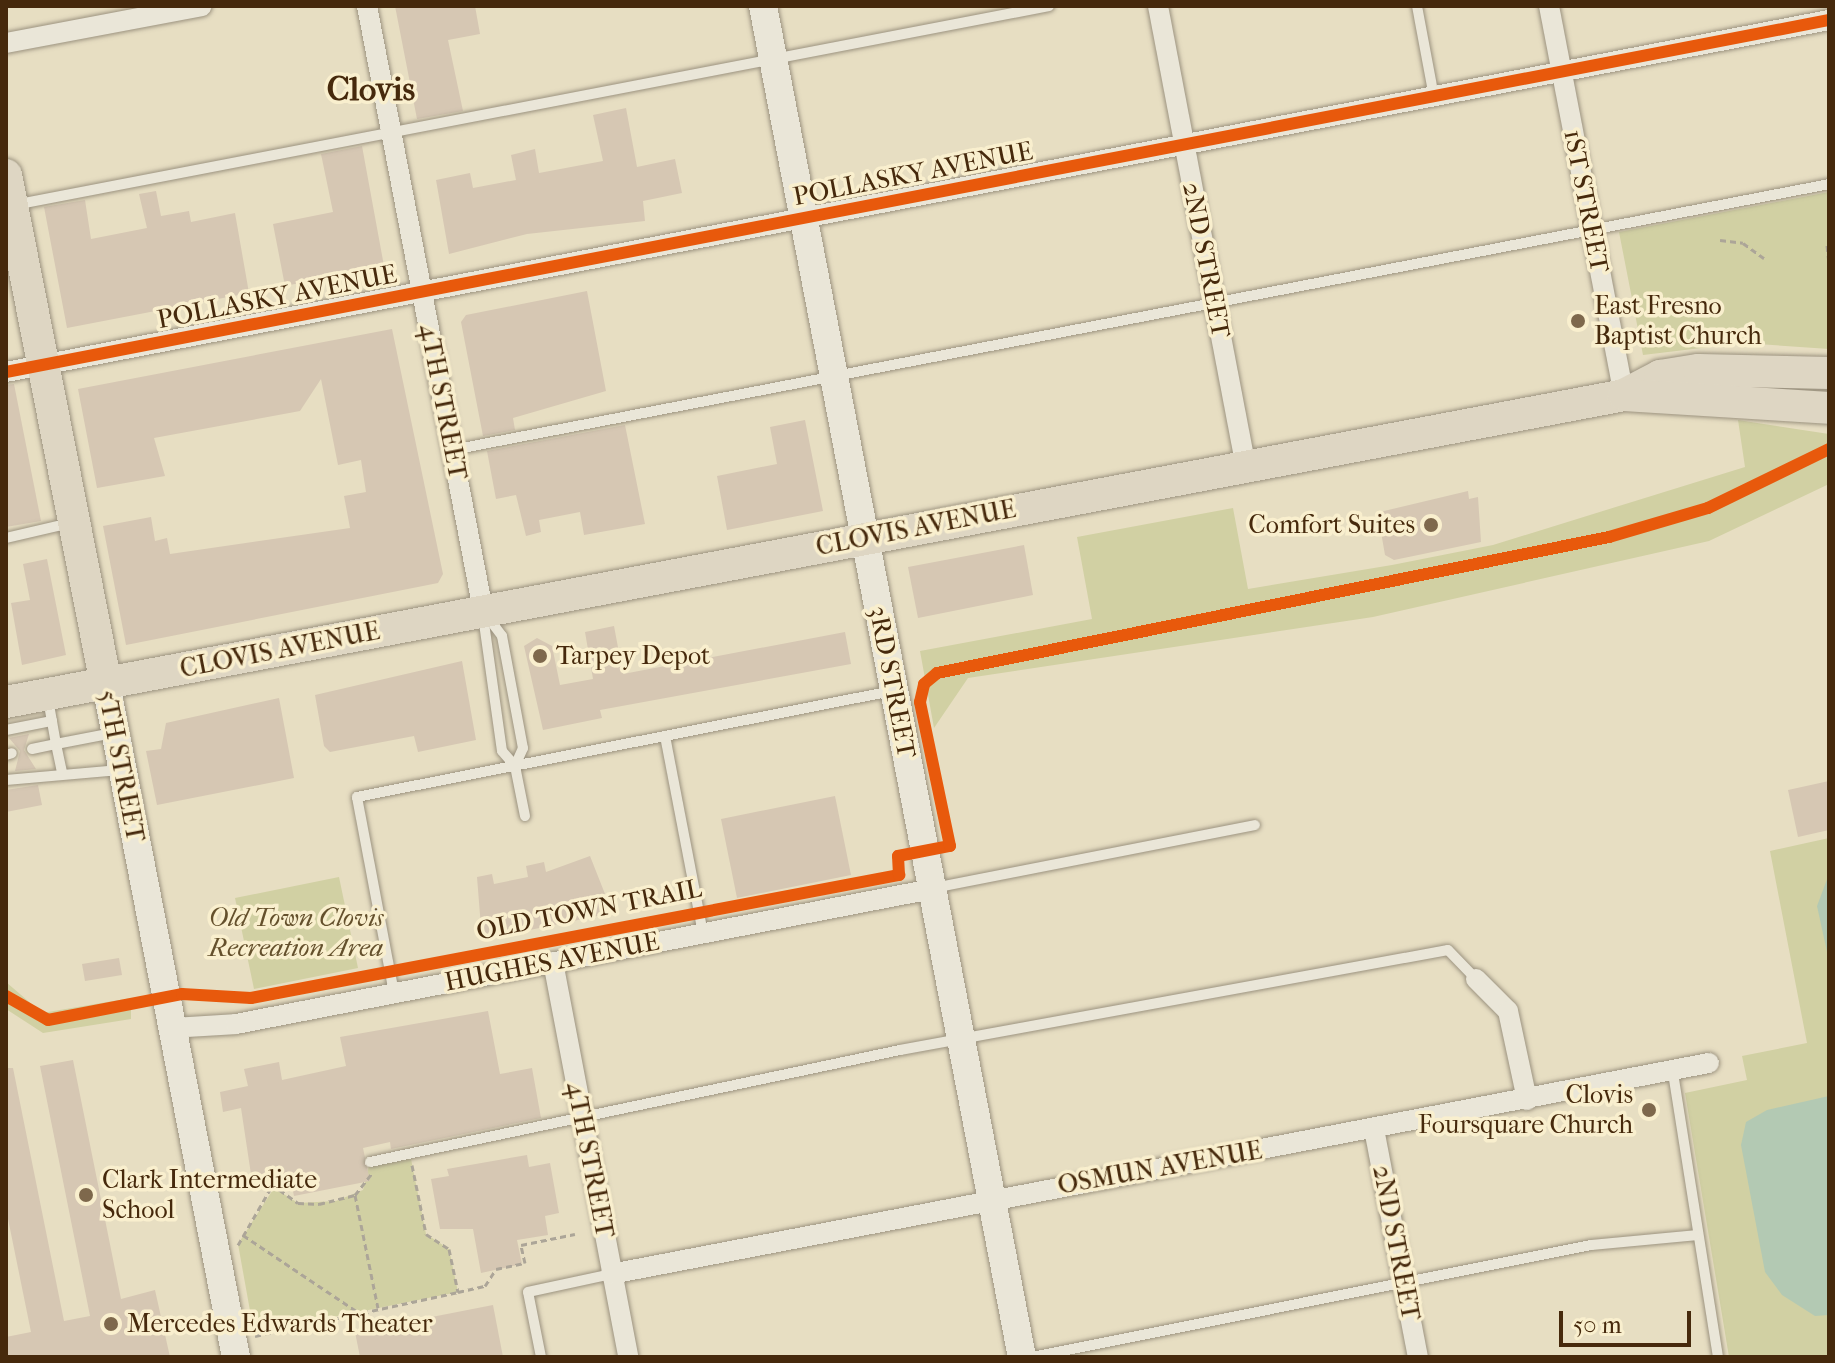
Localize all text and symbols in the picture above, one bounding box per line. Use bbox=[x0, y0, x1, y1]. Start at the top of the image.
district label: Clovis bbox=[327, 70, 415, 110]
street label: 1ST STREET bbox=[1557, 127, 1615, 275]
street label: POLLASKY AVENUE bbox=[790, 135, 1036, 213]
street label: 2ND STREET bbox=[1176, 180, 1236, 340]
street label: POLLASKY AVENUE bbox=[154, 258, 400, 336]
place label: East Fresno Baptist Church bbox=[1594, 290, 1762, 352]
marker: East Fresno Baptist Church bbox=[1569, 312, 1587, 330]
street label: 4TH STREET bbox=[413, 321, 473, 483]
street label: CLOVIS AVENUE bbox=[813, 493, 1019, 563]
place label: Comfort Suites bbox=[1248, 509, 1415, 541]
marker: Comfort Suites bbox=[1422, 516, 1440, 534]
street label: 3RD STREET bbox=[862, 603, 922, 761]
street label: CLOVIS AVENUE bbox=[177, 615, 383, 685]
place label: Tarpey Depot bbox=[556, 640, 710, 672]
marker: Tarpey Depot bbox=[531, 647, 549, 665]
street label: 5TH STREET bbox=[91, 687, 151, 845]
street label: OLD TOWN TRAIL bbox=[474, 873, 704, 947]
park label: Old Town Clovis Recreation Area bbox=[208, 902, 384, 964]
street label: HUGHES AVENUE bbox=[442, 926, 662, 998]
street label: 4TH STREET bbox=[560, 1079, 620, 1241]
place label: Clovis Foursquare Church bbox=[1418, 1079, 1633, 1140]
marker: Clovis Foursquare Church bbox=[1640, 1101, 1658, 1119]
street label: OSMUN AVENUE bbox=[1055, 1135, 1265, 1201]
street label: 2ND STREET bbox=[1366, 1163, 1426, 1323]
place label: Clark Intermediate School bbox=[102, 1164, 317, 1226]
marker: Clark Intermediate School bbox=[77, 1186, 95, 1204]
scale bar bbox=[1563, 1295, 1695, 1345]
place label: Mercedes Edwards Theater bbox=[127, 1308, 432, 1340]
text: 50 m bbox=[1573, 1311, 1622, 1339]
marker: Mercedes Edwards Theater bbox=[102, 1315, 120, 1333]

